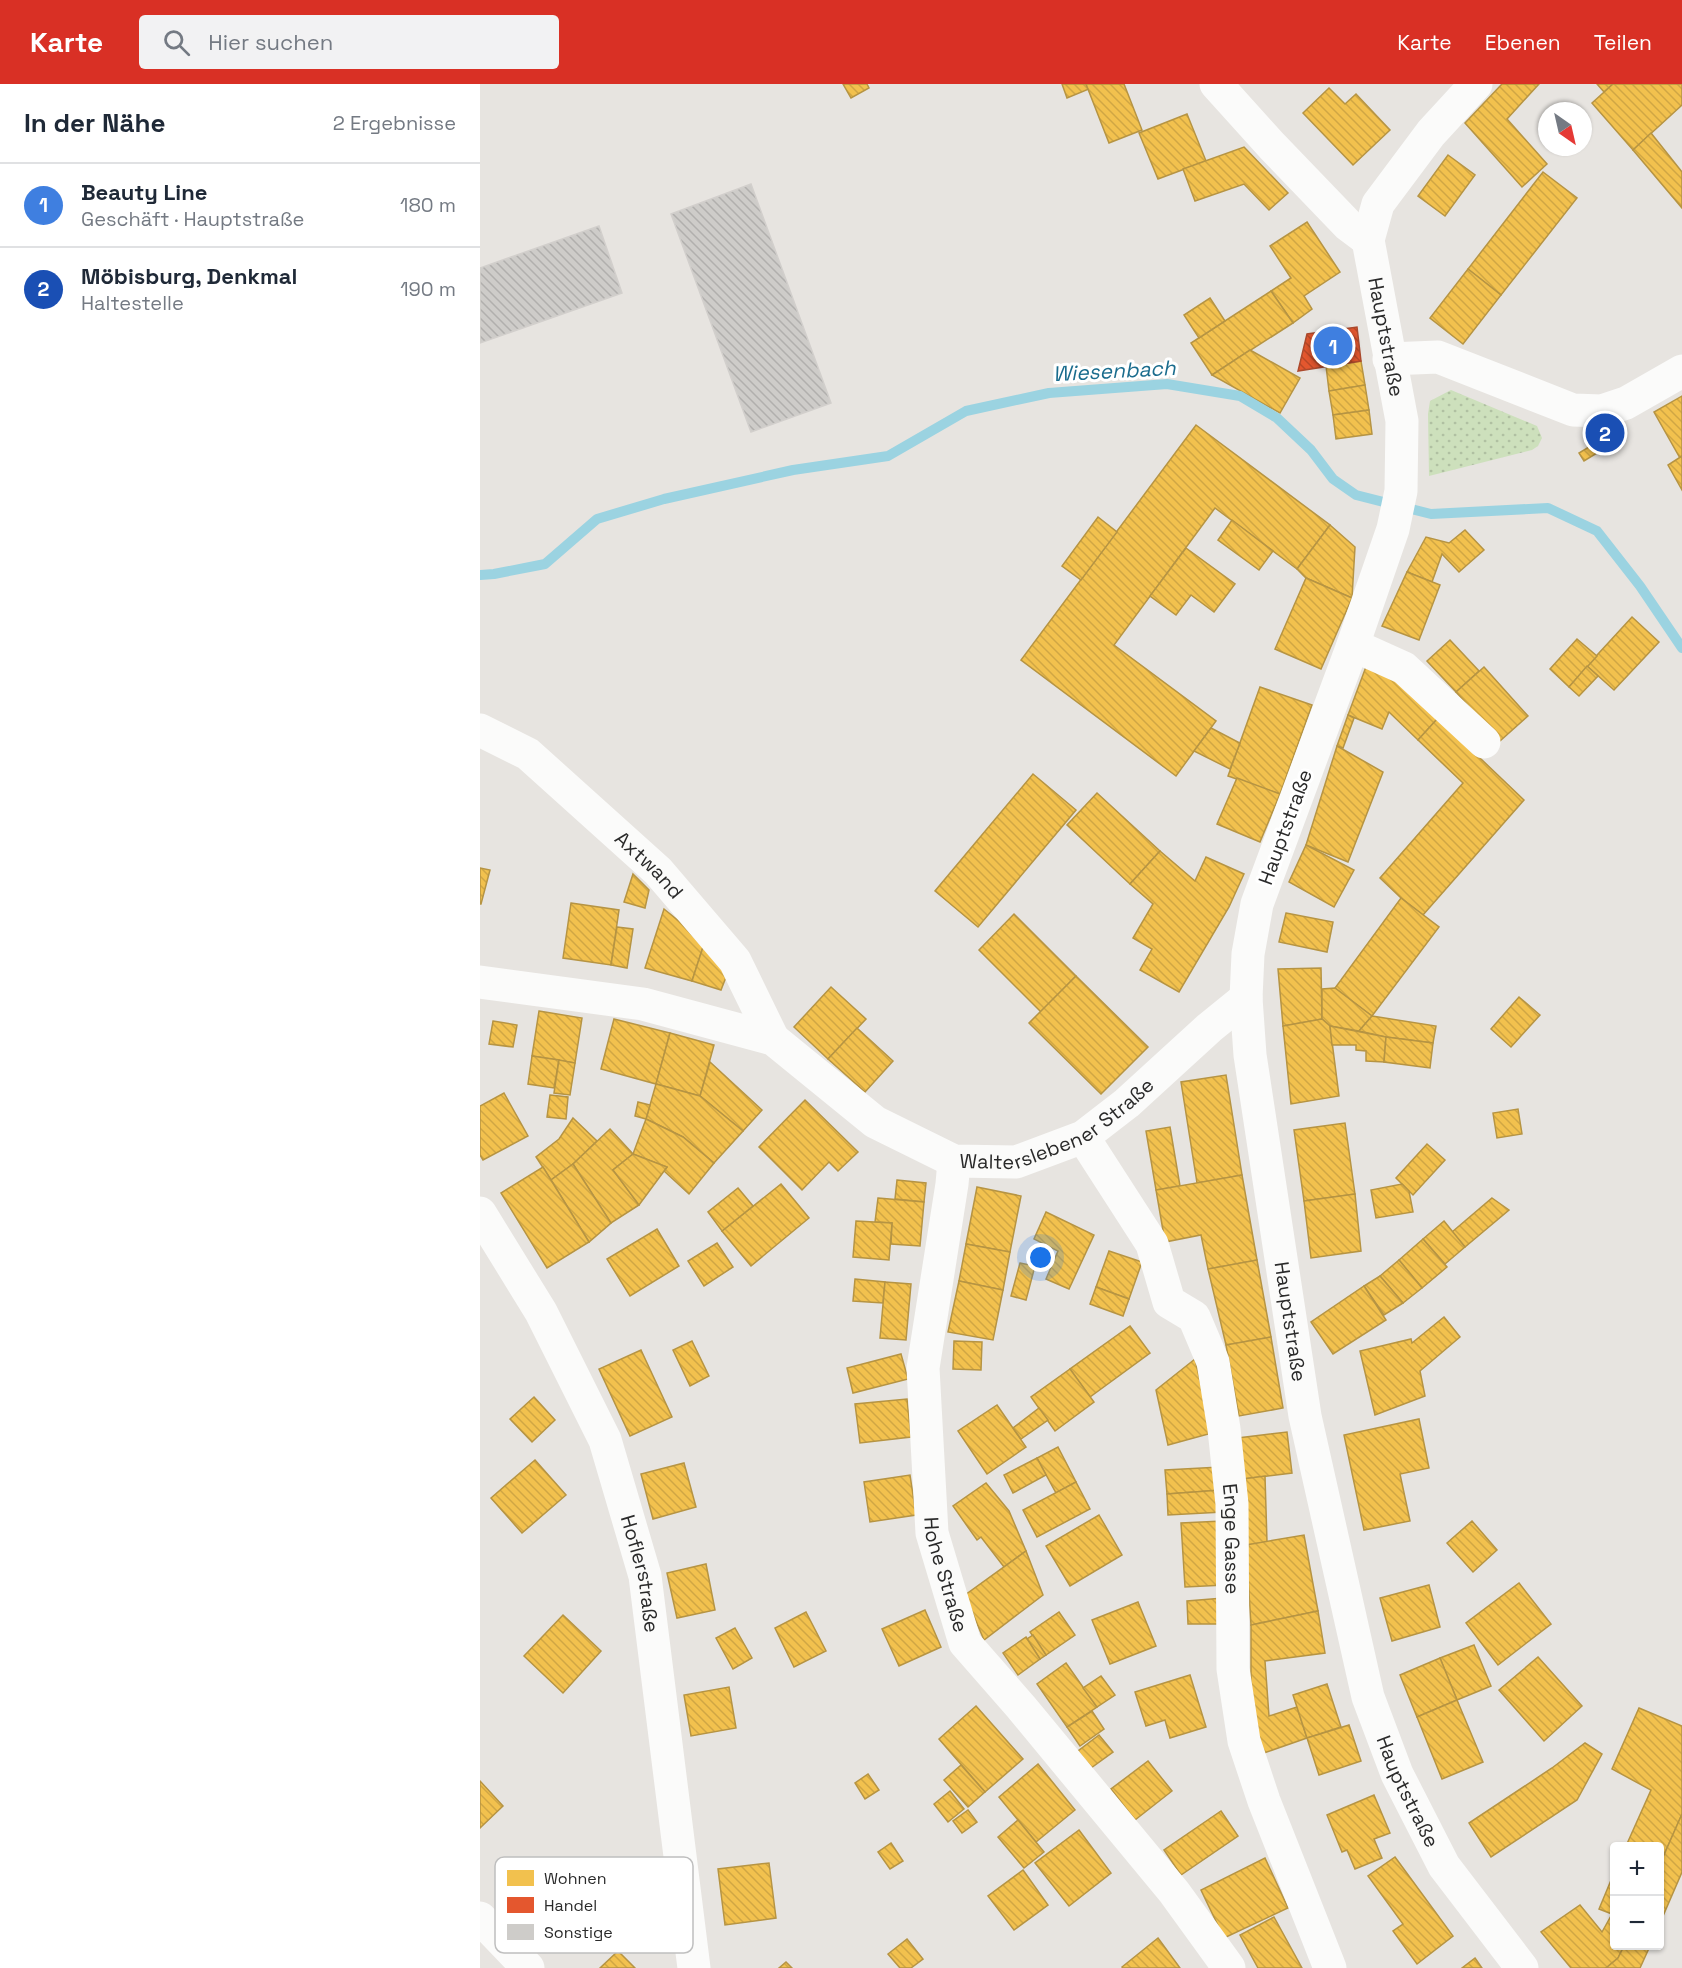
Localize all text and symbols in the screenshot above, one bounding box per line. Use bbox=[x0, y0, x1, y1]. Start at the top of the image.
search box bbox=[139, 15, 559, 69]
text: Karte bbox=[30, 24, 103, 60]
icon: search bbox=[160, 26, 193, 59]
text: Hier suchen bbox=[208, 28, 333, 56]
text: Karte bbox=[1397, 29, 1452, 56]
text: Ebenen bbox=[1485, 29, 1561, 56]
text: Teilen bbox=[1594, 29, 1652, 56]
north arrow bbox=[1538, 102, 1592, 156]
text: In der Nähe bbox=[24, 106, 165, 140]
text: 2 Ergebnisse bbox=[333, 110, 456, 136]
text: Beauty Line bbox=[81, 178, 207, 206]
text: 1 bbox=[39, 192, 48, 218]
text: 180 m bbox=[400, 192, 456, 218]
text: Geschäft · Hauptstraße bbox=[81, 206, 304, 232]
text: Möbisburg, Denkmal bbox=[81, 262, 297, 290]
street label: Hauptstraße bbox=[1362, 275, 1410, 399]
text: 2 bbox=[38, 276, 49, 302]
text: 190 m bbox=[400, 276, 456, 302]
text: Haltestelle bbox=[81, 290, 184, 316]
pin: 1 bbox=[1314, 324, 1352, 368]
water label: Wiesenbach bbox=[1052, 354, 1177, 387]
pin: 2 bbox=[1586, 410, 1624, 456]
street label: Hauptstraße bbox=[1252, 766, 1318, 888]
street label: Axtwand bbox=[609, 825, 689, 904]
street label: Walterslebener Straße bbox=[960, 1072, 1159, 1175]
your location bbox=[1026, 1243, 1055, 1272]
street label: Hauptstraße bbox=[1269, 1260, 1313, 1383]
street label: Enge Gasse bbox=[1217, 1482, 1246, 1594]
street label: Hoflerstraße bbox=[615, 1512, 665, 1634]
street label: Hohe Straße bbox=[918, 1516, 974, 1635]
street label: Hauptstraße bbox=[1371, 1732, 1445, 1852]
map controls bbox=[1610, 1842, 1664, 1950]
button: + bbox=[1610, 1842, 1664, 1896]
legend bbox=[495, 1857, 693, 1953]
text: Wohnen bbox=[544, 1868, 607, 1889]
text: Handel bbox=[544, 1895, 597, 1916]
button: − bbox=[1610, 1896, 1664, 1950]
text: Sonstige bbox=[544, 1922, 613, 1943]

